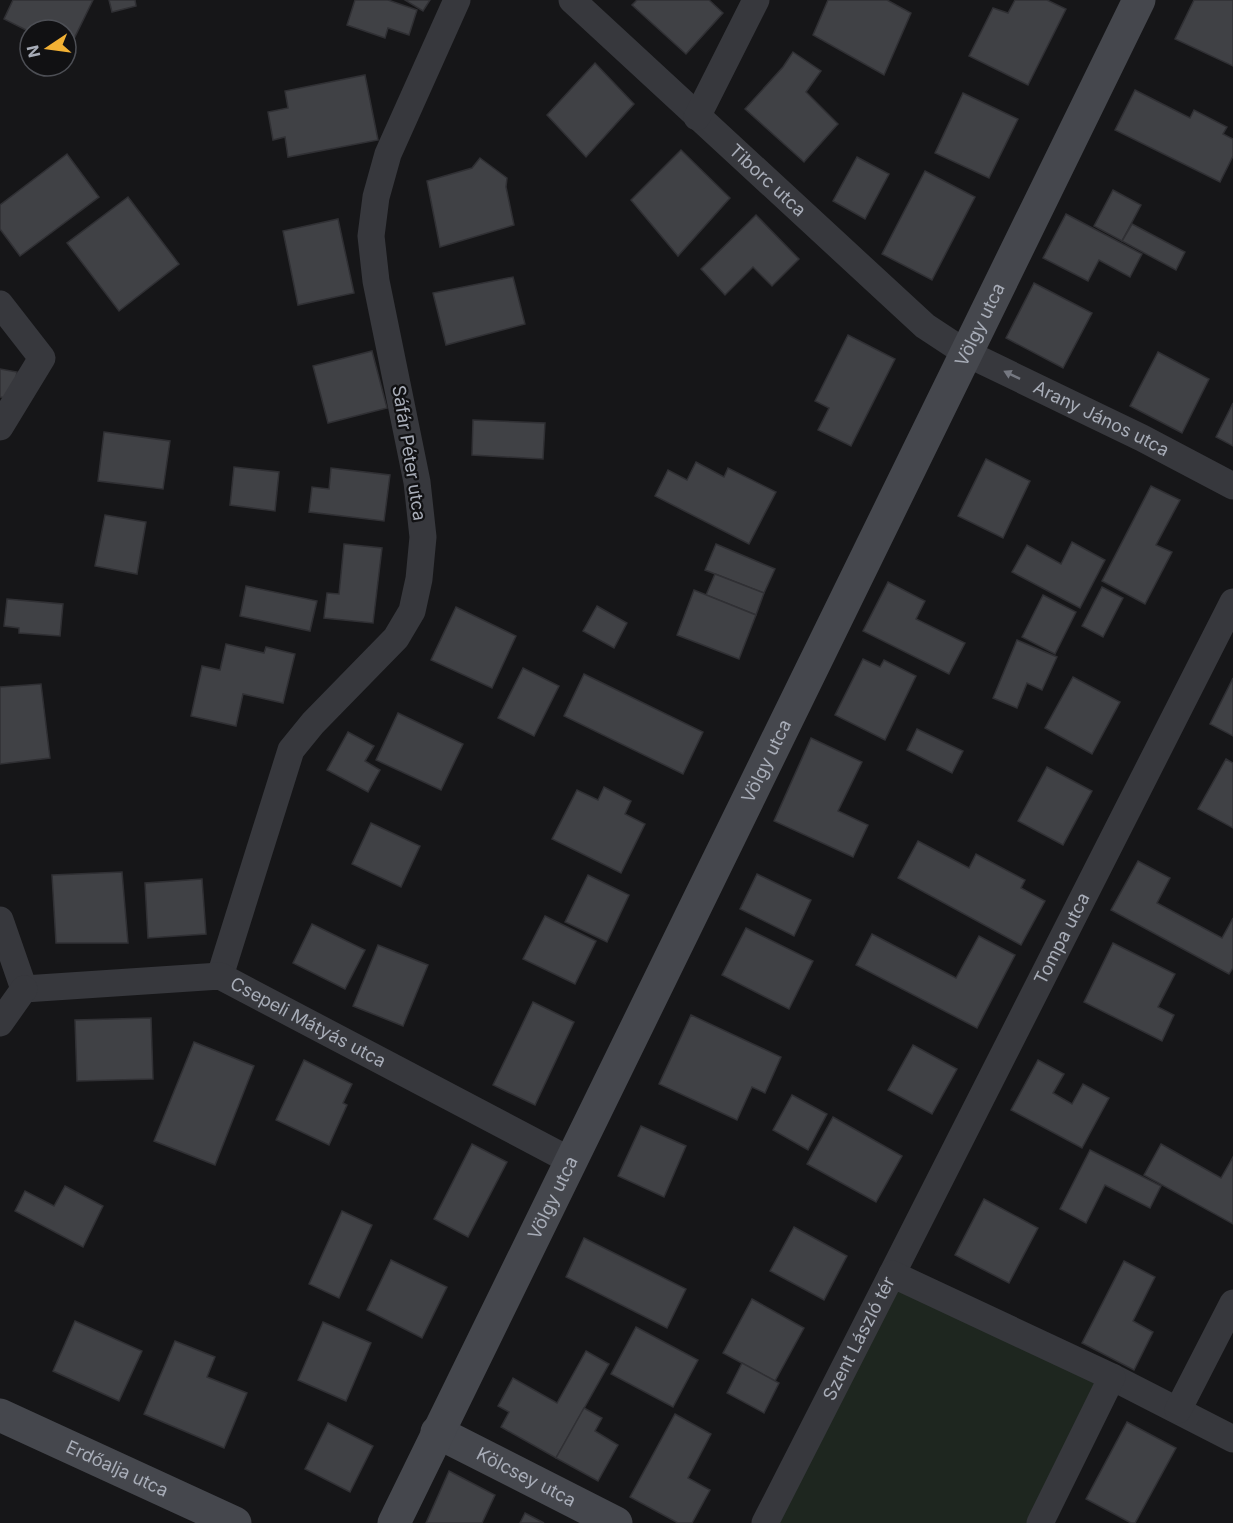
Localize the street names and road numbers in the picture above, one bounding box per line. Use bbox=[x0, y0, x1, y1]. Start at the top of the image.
street label: Tiborc utca bbox=[725, 140, 810, 221]
street label: Völgy utca bbox=[951, 279, 1009, 369]
street label: Arany János utca bbox=[1030, 376, 1173, 460]
street label: Sáfár Péter utca bbox=[388, 384, 431, 522]
street label: Völgy utca bbox=[737, 716, 795, 806]
street label: Tompa utca bbox=[1030, 889, 1094, 988]
street label: Csepeli Mátyás utca bbox=[227, 972, 390, 1072]
street label: Völgy utca bbox=[523, 1153, 582, 1243]
street label: Szent László tér bbox=[818, 1273, 899, 1404]
street label: Erdőalja utca bbox=[63, 1436, 172, 1501]
street label: Kölcsey utca bbox=[473, 1443, 580, 1511]

